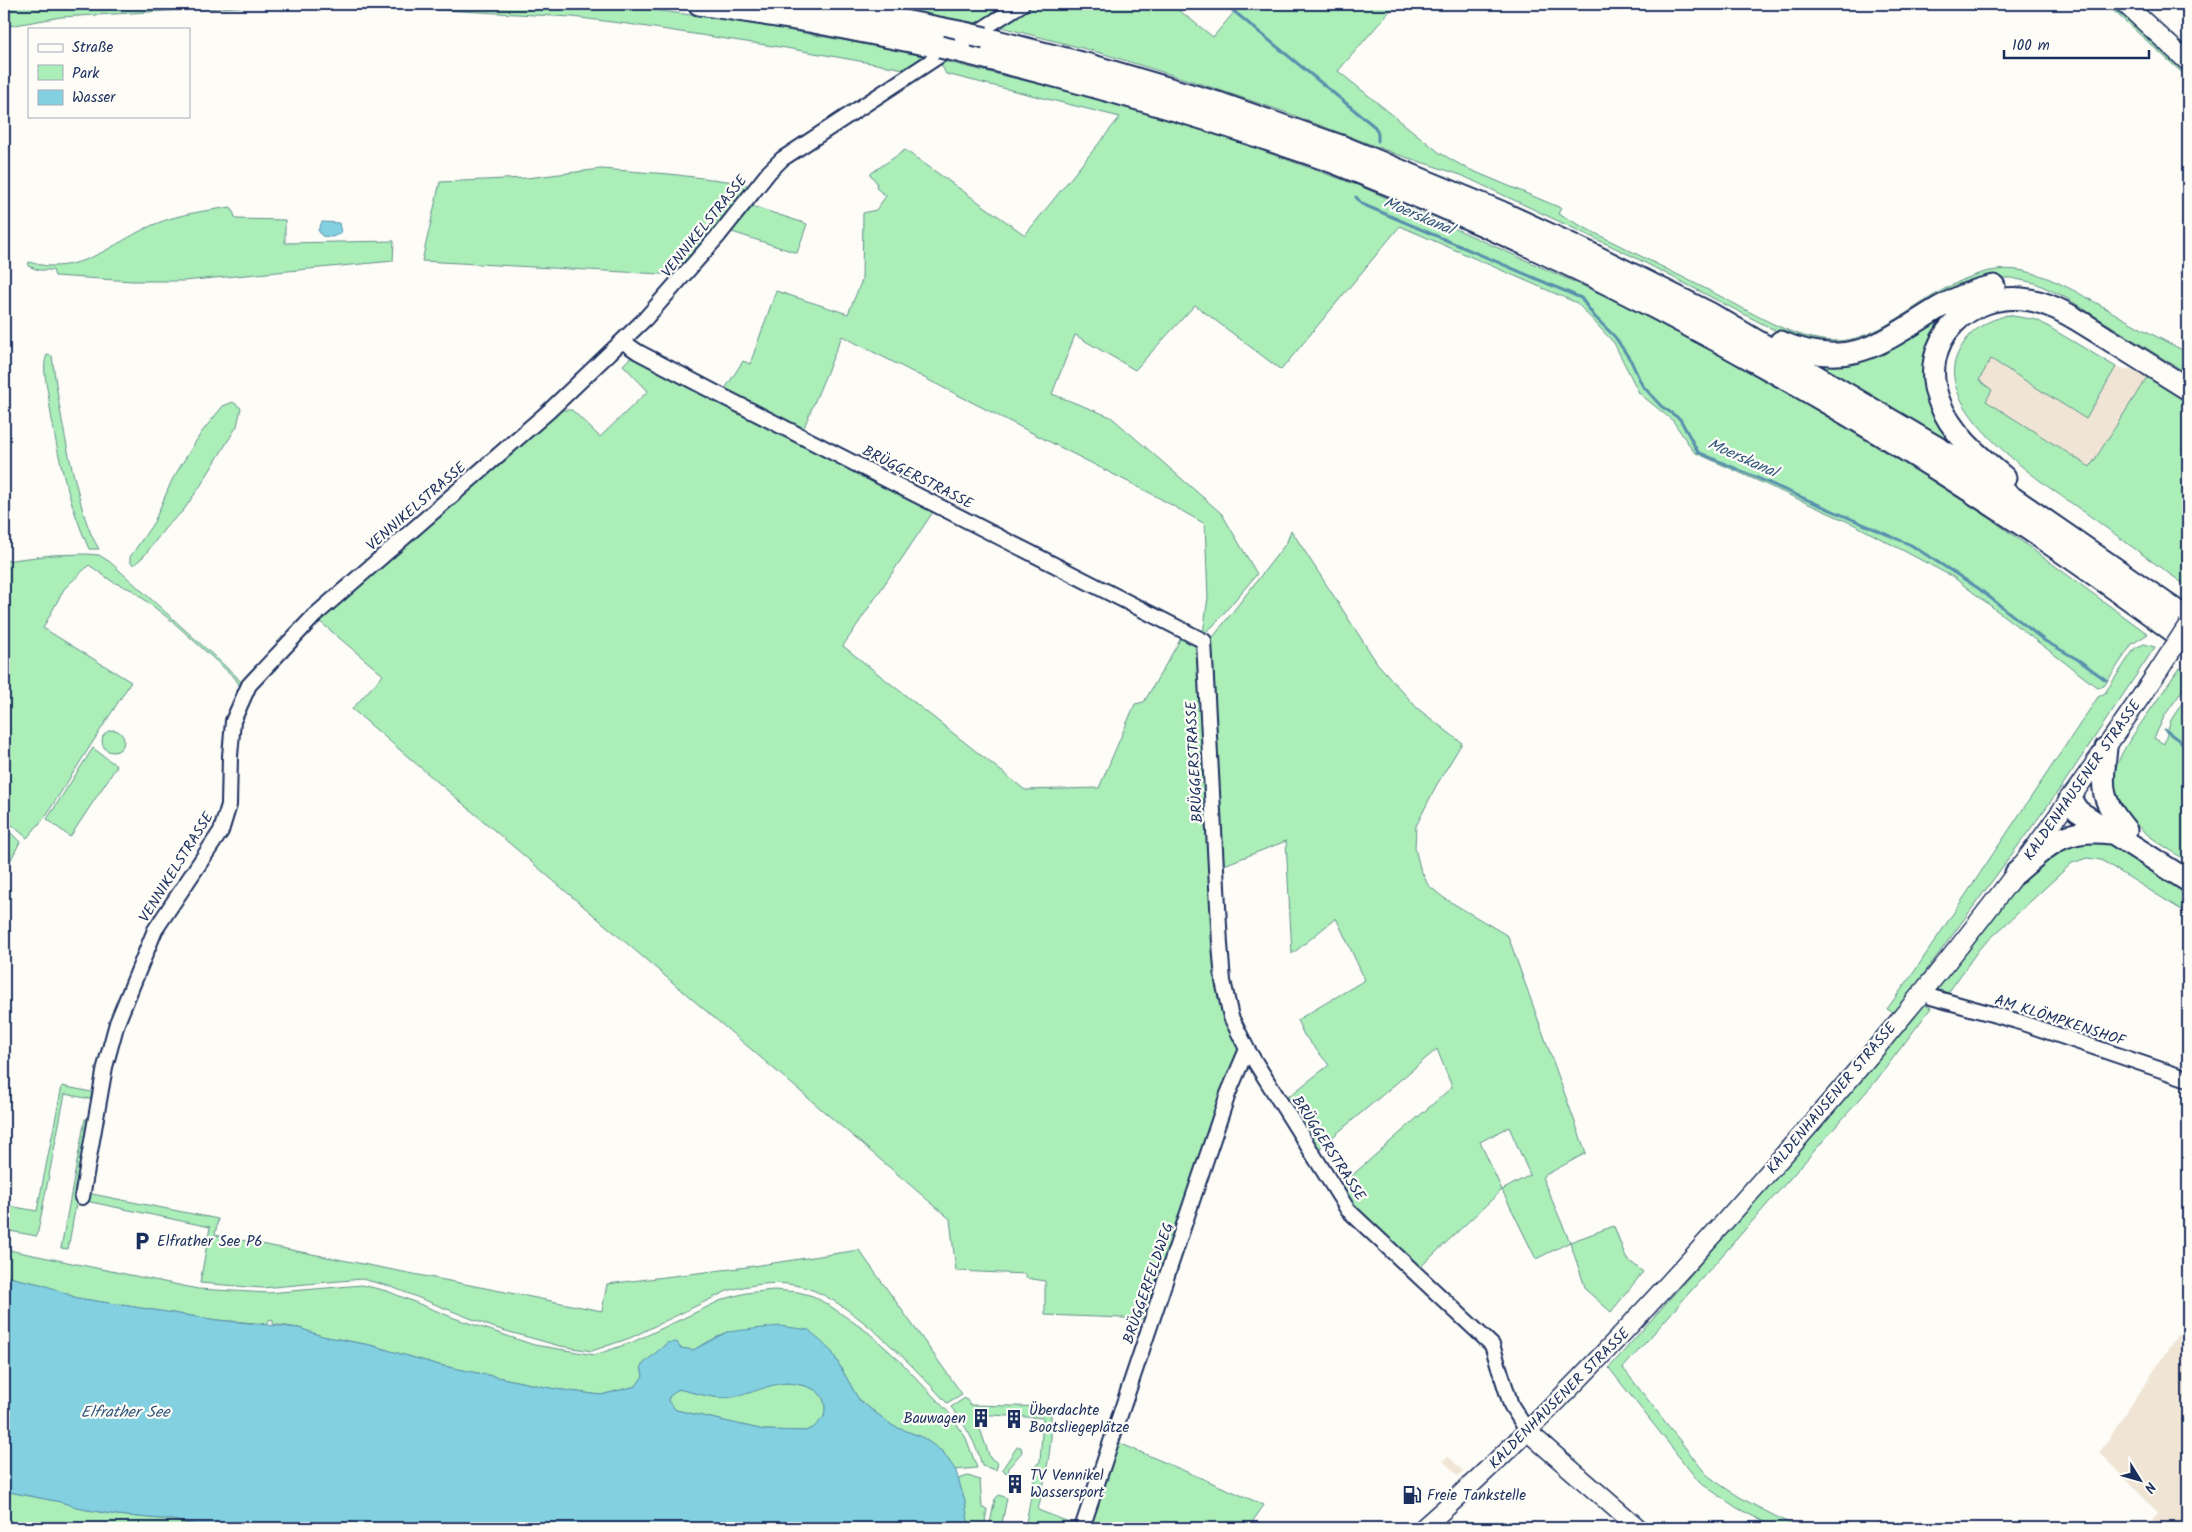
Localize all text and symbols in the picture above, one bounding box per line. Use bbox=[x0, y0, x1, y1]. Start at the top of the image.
legend bbox=[28, 28, 190, 118]
scale bar bbox=[2004, 28, 2150, 60]
text: 100 m bbox=[2012, 34, 2050, 58]
text: Straße bbox=[72, 36, 114, 60]
text: Park bbox=[72, 62, 100, 86]
text: Wasser bbox=[72, 86, 116, 110]
street label: VENNIKELSTRASSE bbox=[656, 169, 755, 283]
water label: Moerskanal bbox=[1379, 190, 1460, 244]
water label: Moerskanal bbox=[1703, 432, 1784, 486]
street label: BRÜGGERSTRASSE bbox=[858, 440, 978, 517]
street label: VENNIKELSTRASSE bbox=[361, 456, 473, 557]
street label: KALDENHAUSENER STRASSE bbox=[2018, 694, 2148, 866]
street label: BRÜGGERSTRASSE bbox=[1180, 699, 1210, 823]
street label: VENNIKELSTRASSE bbox=[133, 807, 221, 927]
street label: AM KLÖMPKENSHOF bbox=[1991, 989, 2129, 1054]
street label: KALDENHAUSENER STRASSE bbox=[1761, 1016, 1903, 1180]
street label: BRÜGGERSTRASSE bbox=[1285, 1091, 1372, 1207]
street label: BRÜGGERFELDWEG bbox=[1117, 1219, 1181, 1347]
parking icon: Elfrather See P6 bbox=[131, 1230, 153, 1252]
place label: Elfrather See P6 bbox=[157, 1230, 263, 1254]
street label: KALDENHAUSENER STRASSE bbox=[1483, 1321, 1637, 1475]
place label: Überdachte Bootsliegeplätze bbox=[1029, 1399, 1130, 1440]
water label: Elfrather See bbox=[81, 1400, 171, 1425]
place label: Bauwagen bbox=[903, 1407, 966, 1431]
building icon: Bauwagen bbox=[970, 1407, 992, 1429]
building icon: Überdachte Bootsliegeplätze bbox=[1003, 1408, 1025, 1430]
north arrow bbox=[2114, 1454, 2164, 1504]
place label: TV Vennikel Wassersport bbox=[1030, 1464, 1105, 1505]
building icon: TV Vennikel Wassersport bbox=[1004, 1473, 1026, 1495]
text: N bbox=[2138, 1477, 2161, 1497]
fuel station icon: Freie Tankstelle bbox=[1401, 1484, 1423, 1506]
place label: Freie Tankstelle bbox=[1427, 1484, 1526, 1508]

